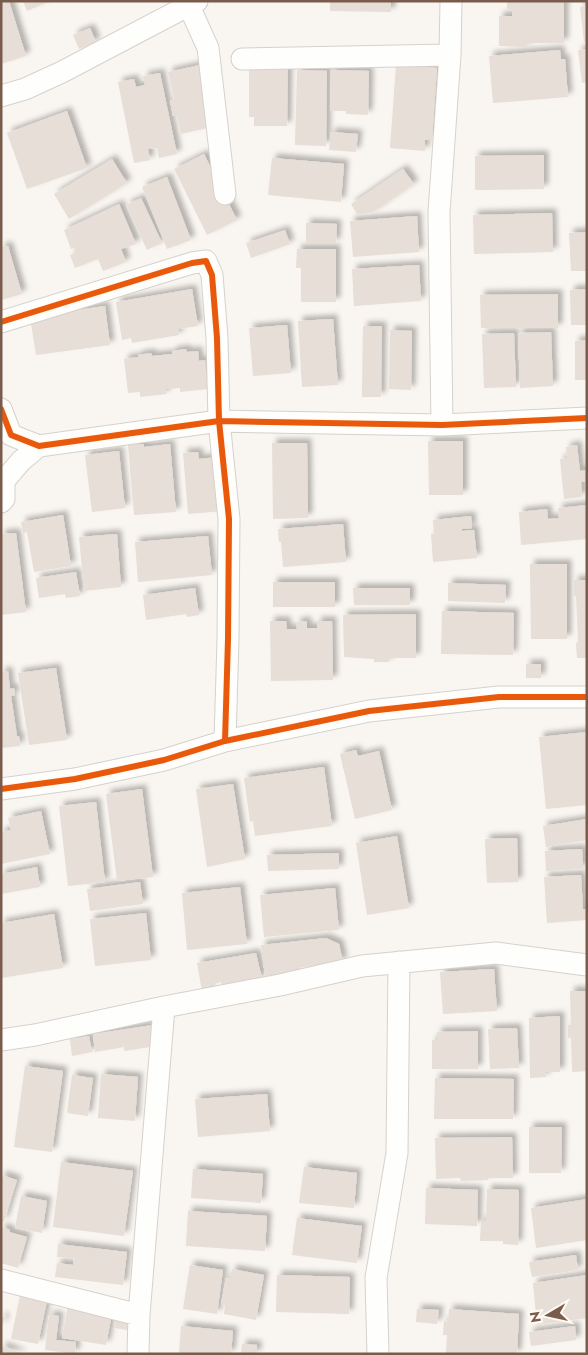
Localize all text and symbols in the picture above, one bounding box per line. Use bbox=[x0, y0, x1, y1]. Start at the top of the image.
north arrow bbox=[523, 1290, 573, 1340]
text: N bbox=[524, 1310, 546, 1324]

